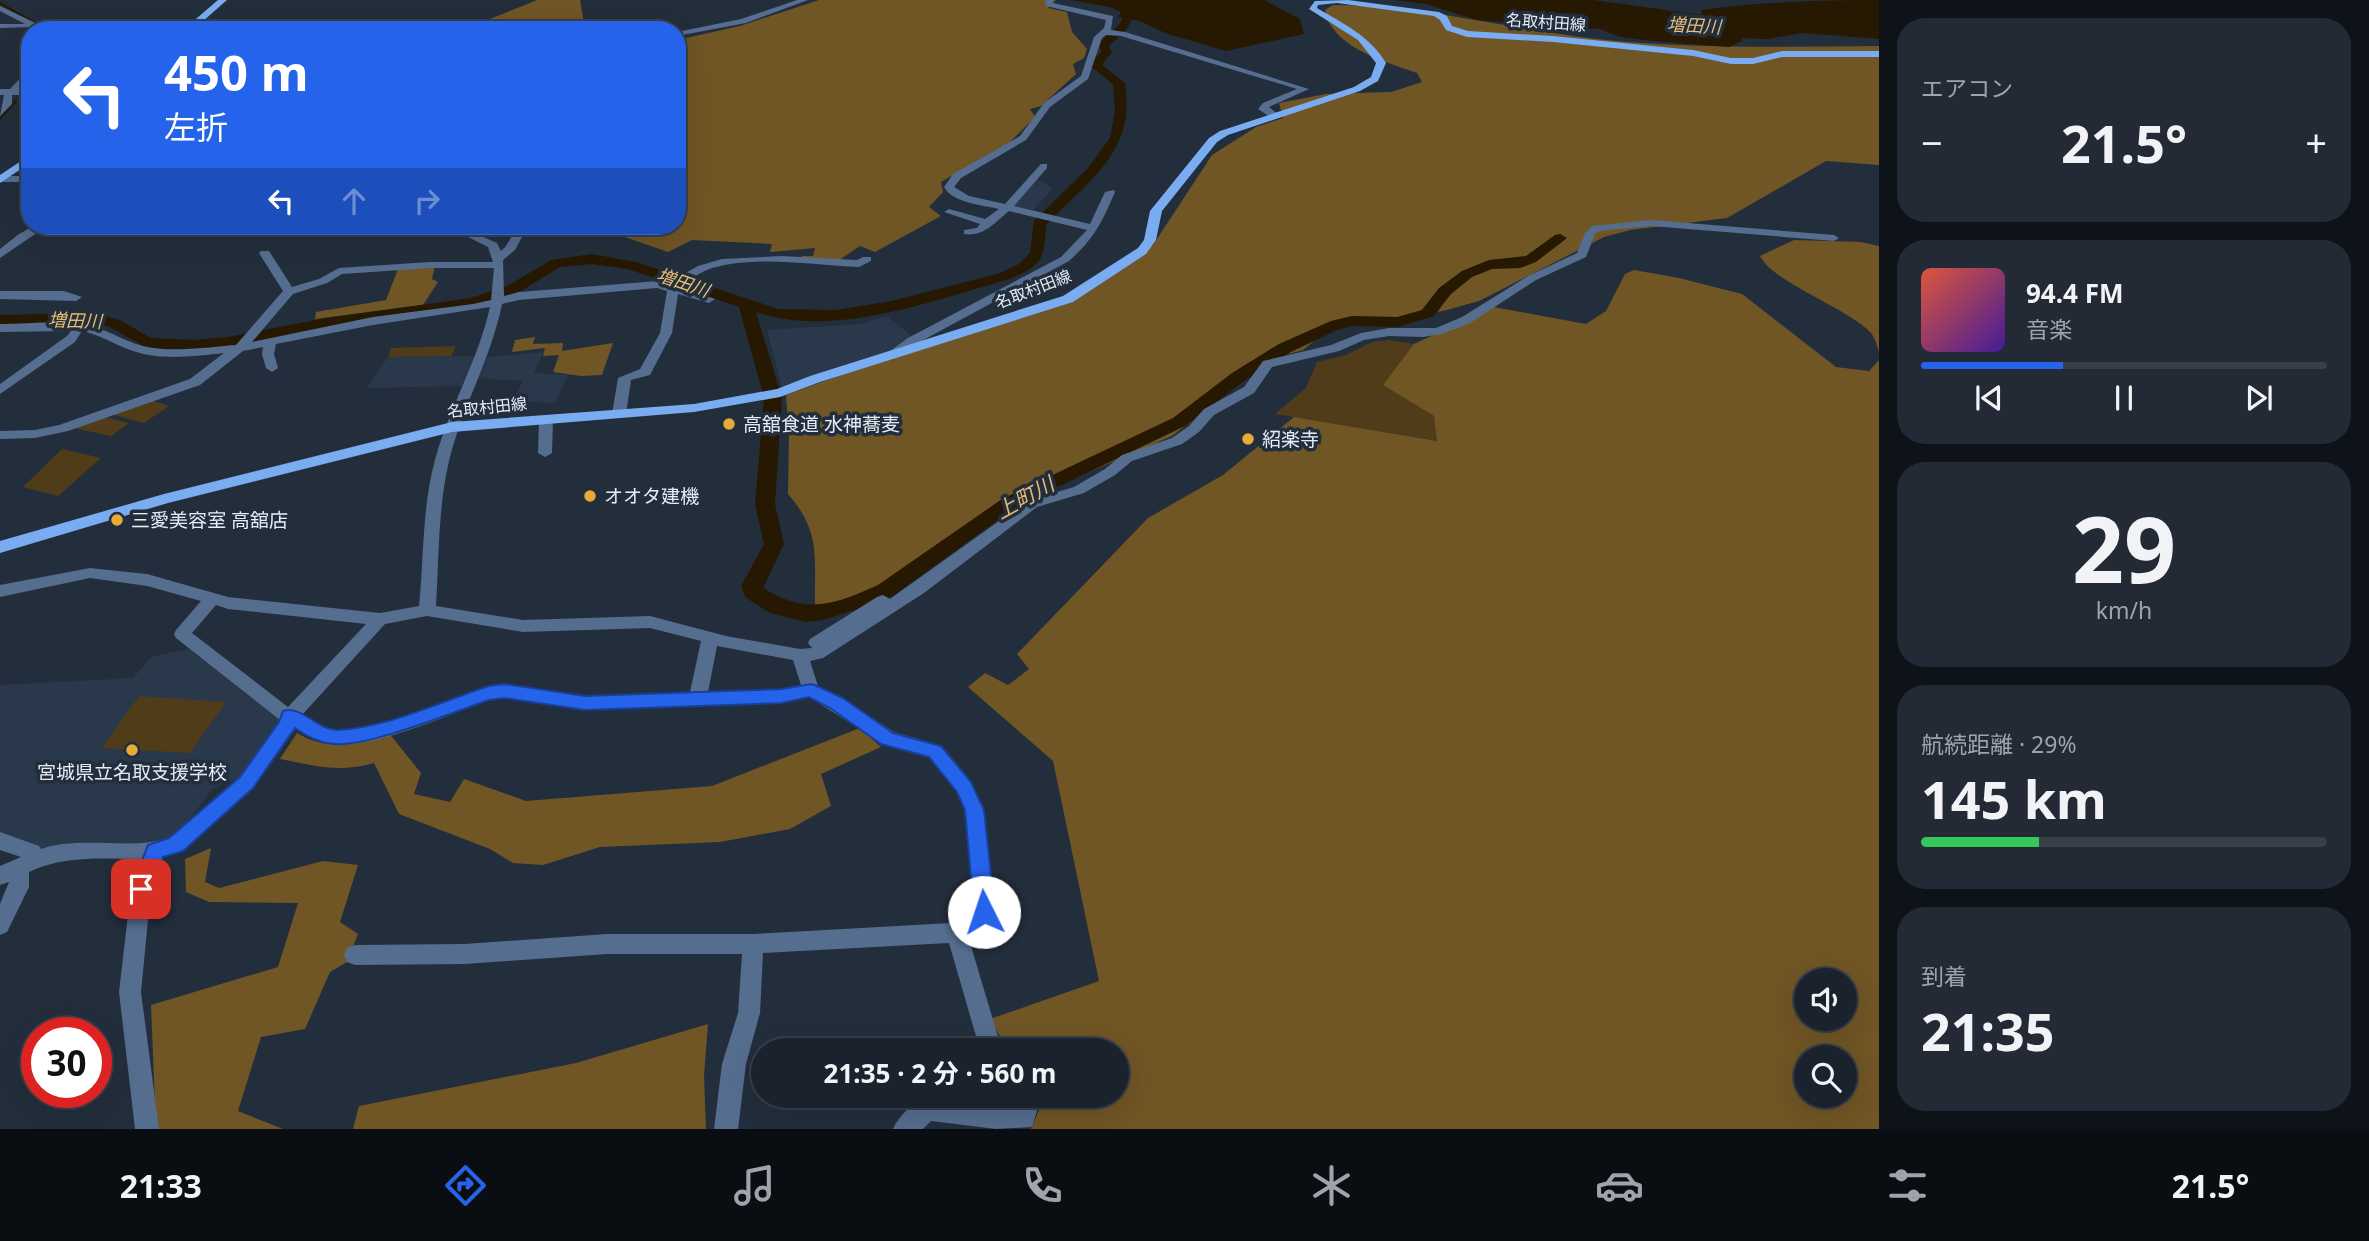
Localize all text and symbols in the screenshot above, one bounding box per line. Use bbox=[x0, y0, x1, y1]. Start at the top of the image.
street label: 名取村田線 bbox=[1505, 8, 1587, 36]
water label: 増田川 bbox=[1666, 12, 1724, 39]
text: 450 m bbox=[164, 39, 309, 105]
icon: left bbox=[49, 49, 140, 140]
text: エアコン bbox=[1921, 72, 2013, 104]
text: 左折 bbox=[164, 105, 228, 148]
text: 21.5° bbox=[2061, 107, 2187, 178]
text: − bbox=[1921, 116, 1943, 168]
text: + bbox=[2305, 116, 2327, 168]
icon: left bbox=[262, 182, 300, 220]
icon: ahead bbox=[335, 182, 373, 220]
icon: right bbox=[408, 182, 446, 220]
water label: 増田川 bbox=[654, 262, 715, 303]
street label: 名取村田線 bbox=[992, 264, 1074, 314]
text: 94.4 FM bbox=[2026, 275, 2123, 311]
water label: 増田川 bbox=[48, 307, 104, 333]
text: 音楽 bbox=[2026, 313, 2072, 345]
icon: previous bbox=[1970, 379, 2008, 417]
icon: pause bbox=[2105, 379, 2143, 417]
icon: next bbox=[2240, 379, 2278, 417]
street label: 名取村田線 bbox=[446, 392, 528, 422]
place label: 高舘食道 水神蕎麦 bbox=[743, 411, 900, 437]
marker: 高舘食道 水神蕎麦 bbox=[721, 416, 737, 432]
place label: 紹楽寺 bbox=[1262, 426, 1319, 452]
marker: 紹楽寺 bbox=[1240, 431, 1256, 447]
water label: 上町川 bbox=[990, 469, 1061, 525]
place label: オオタ建機 bbox=[604, 483, 699, 509]
text: 29 bbox=[2072, 486, 2176, 610]
marker: オオタ建機 bbox=[582, 488, 598, 504]
place label: 三愛美容室 高舘店 bbox=[131, 507, 288, 533]
marker: 三愛美容室 高舘店 bbox=[109, 512, 125, 528]
text: km/h bbox=[2096, 594, 2152, 626]
text: 航続距離 · 29% bbox=[1921, 728, 2077, 760]
marker: 宮城県立名取支援学校 bbox=[124, 742, 140, 758]
place label: 宮城県立名取支援学校 bbox=[37, 759, 227, 785]
text: 145 km bbox=[1921, 763, 2107, 834]
pin bbox=[111, 859, 171, 919]
icon: arrive bbox=[122, 870, 160, 908]
position arrow bbox=[947, 875, 1021, 949]
text: 到着 bbox=[1921, 960, 1967, 992]
map controls bbox=[1794, 968, 1857, 1108]
button: sound bbox=[1794, 968, 1857, 1031]
text: 21:35 bbox=[1921, 995, 2055, 1066]
speed limit sign: 30 bbox=[21, 1017, 112, 1108]
button: search bbox=[1794, 1045, 1857, 1108]
text: 21:35 · 2 分 · 560 m bbox=[824, 1055, 1056, 1091]
icon: directions bbox=[441, 1161, 490, 1210]
icon: music bbox=[730, 1161, 779, 1210]
icon: phone bbox=[1018, 1161, 1067, 1210]
icon: climate bbox=[1307, 1161, 1356, 1210]
icon: car bbox=[1595, 1161, 1644, 1210]
icon: filters bbox=[1883, 1161, 1932, 1210]
text: 21:33 bbox=[120, 1164, 202, 1207]
text: 21.5° bbox=[2172, 1164, 2249, 1207]

